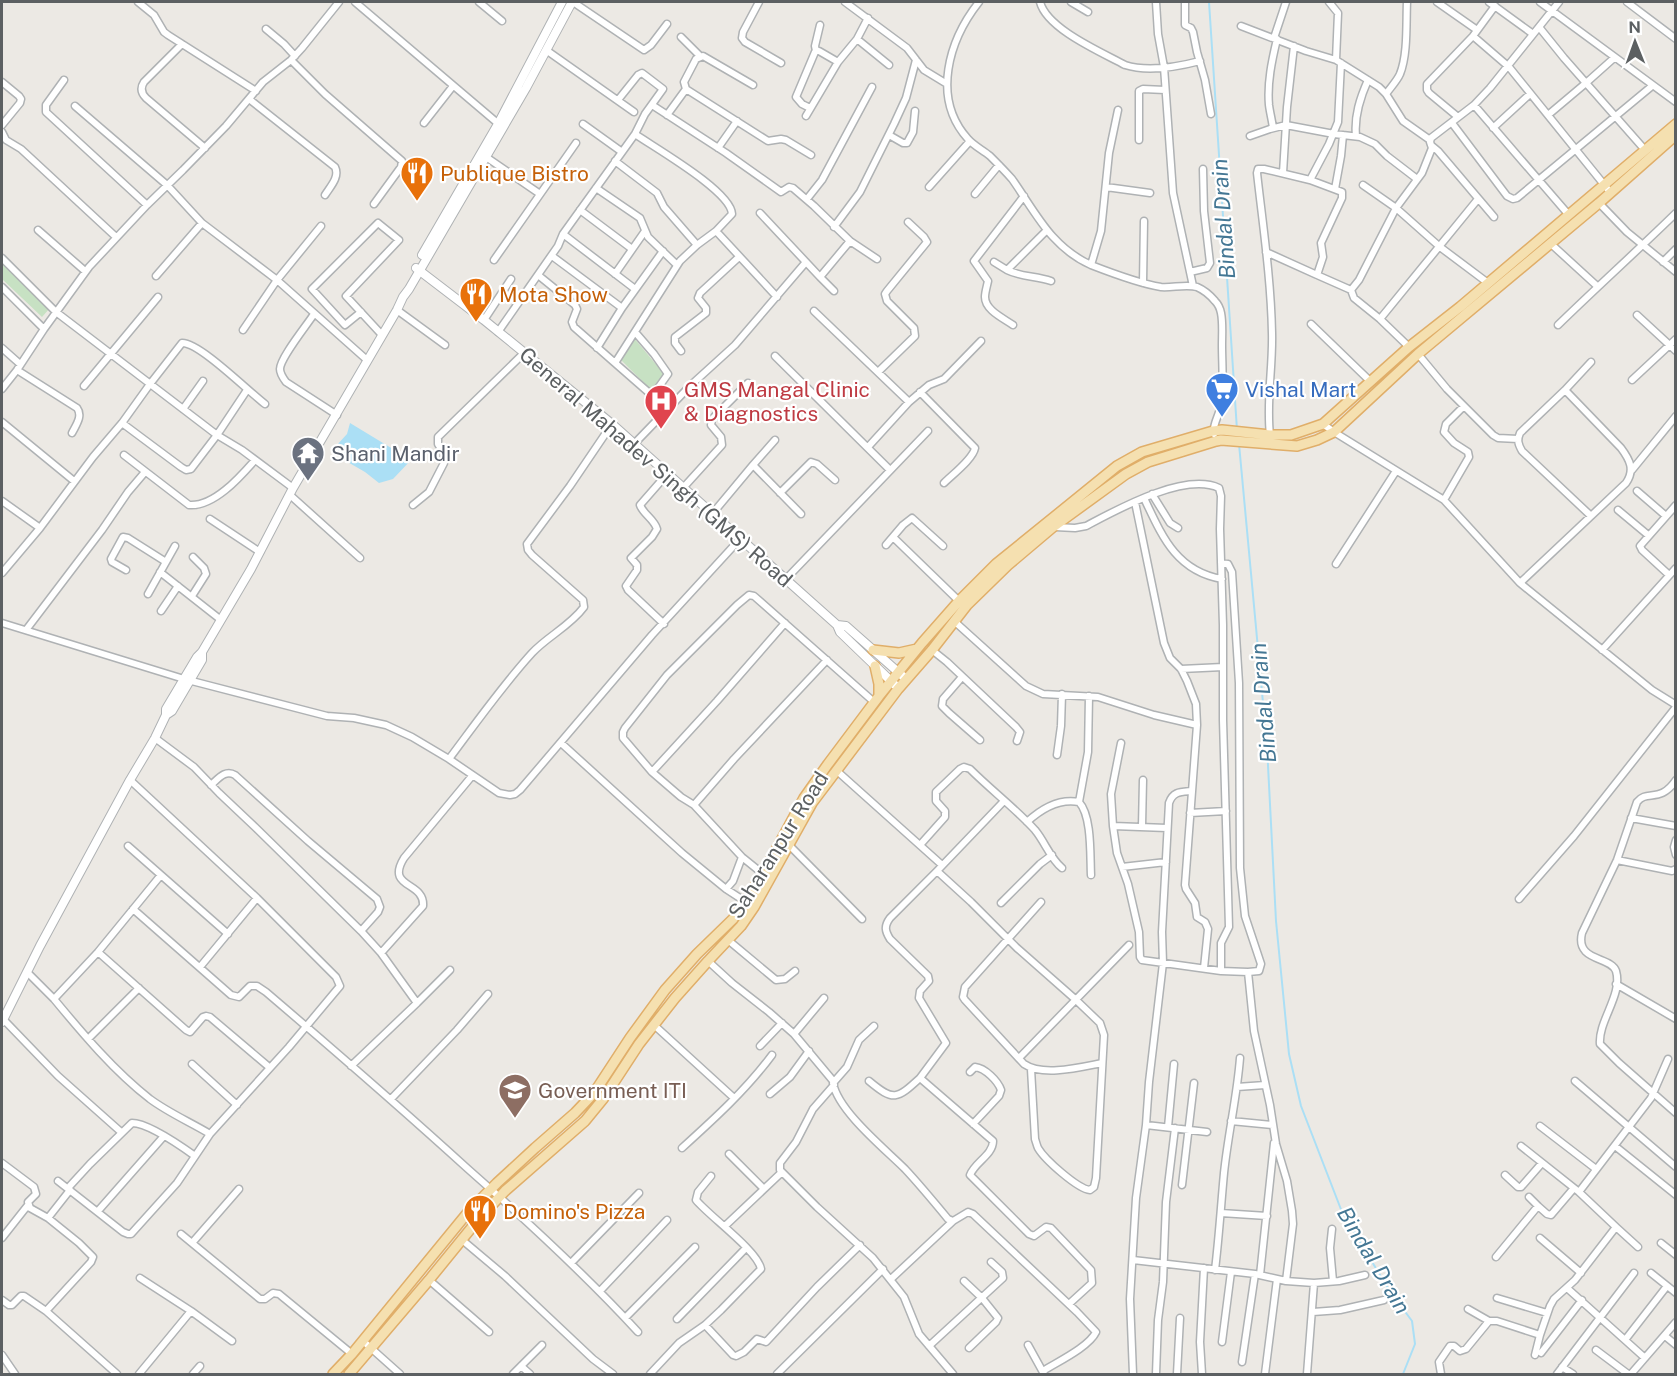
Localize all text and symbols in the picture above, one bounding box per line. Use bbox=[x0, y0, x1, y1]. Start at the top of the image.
north arrow bbox=[1605, 12, 1665, 72]
text: N bbox=[1628, 18, 1641, 37]
restaurant icon: Publique Bistro bbox=[399, 155, 435, 202]
water label: Bindal Drain bbox=[1206, 158, 1240, 280]
place label: Publique Bistro bbox=[440, 161, 589, 186]
restaurant icon: Mota Show bbox=[458, 276, 494, 323]
place label: Mota Show bbox=[499, 282, 608, 307]
street label: General Mahadev Singh (GMS) Road bbox=[514, 342, 798, 592]
supermarket icon: Vishal Mart bbox=[1204, 371, 1240, 418]
place label: GMS Mangal Clinic & Diagnostics bbox=[684, 377, 870, 426]
place label: Vishal Mart bbox=[1245, 377, 1356, 402]
hospital icon: GMS Mangal Clinic & Diagnostics bbox=[643, 383, 679, 430]
temple icon: Shani Mandir bbox=[290, 435, 326, 482]
place label: Shani Mandir bbox=[331, 441, 460, 466]
water label: Bindal Drain bbox=[1245, 642, 1281, 764]
street label: Saharanpur Road bbox=[723, 767, 833, 923]
school or university icon: Government ITI bbox=[497, 1072, 533, 1119]
place label: Government ITI bbox=[538, 1078, 687, 1103]
restaurant icon: Domino's Pizza bbox=[462, 1193, 498, 1240]
place label: Domino's Pizza bbox=[503, 1199, 645, 1224]
water label: Bindal Drain bbox=[1332, 1202, 1416, 1318]

